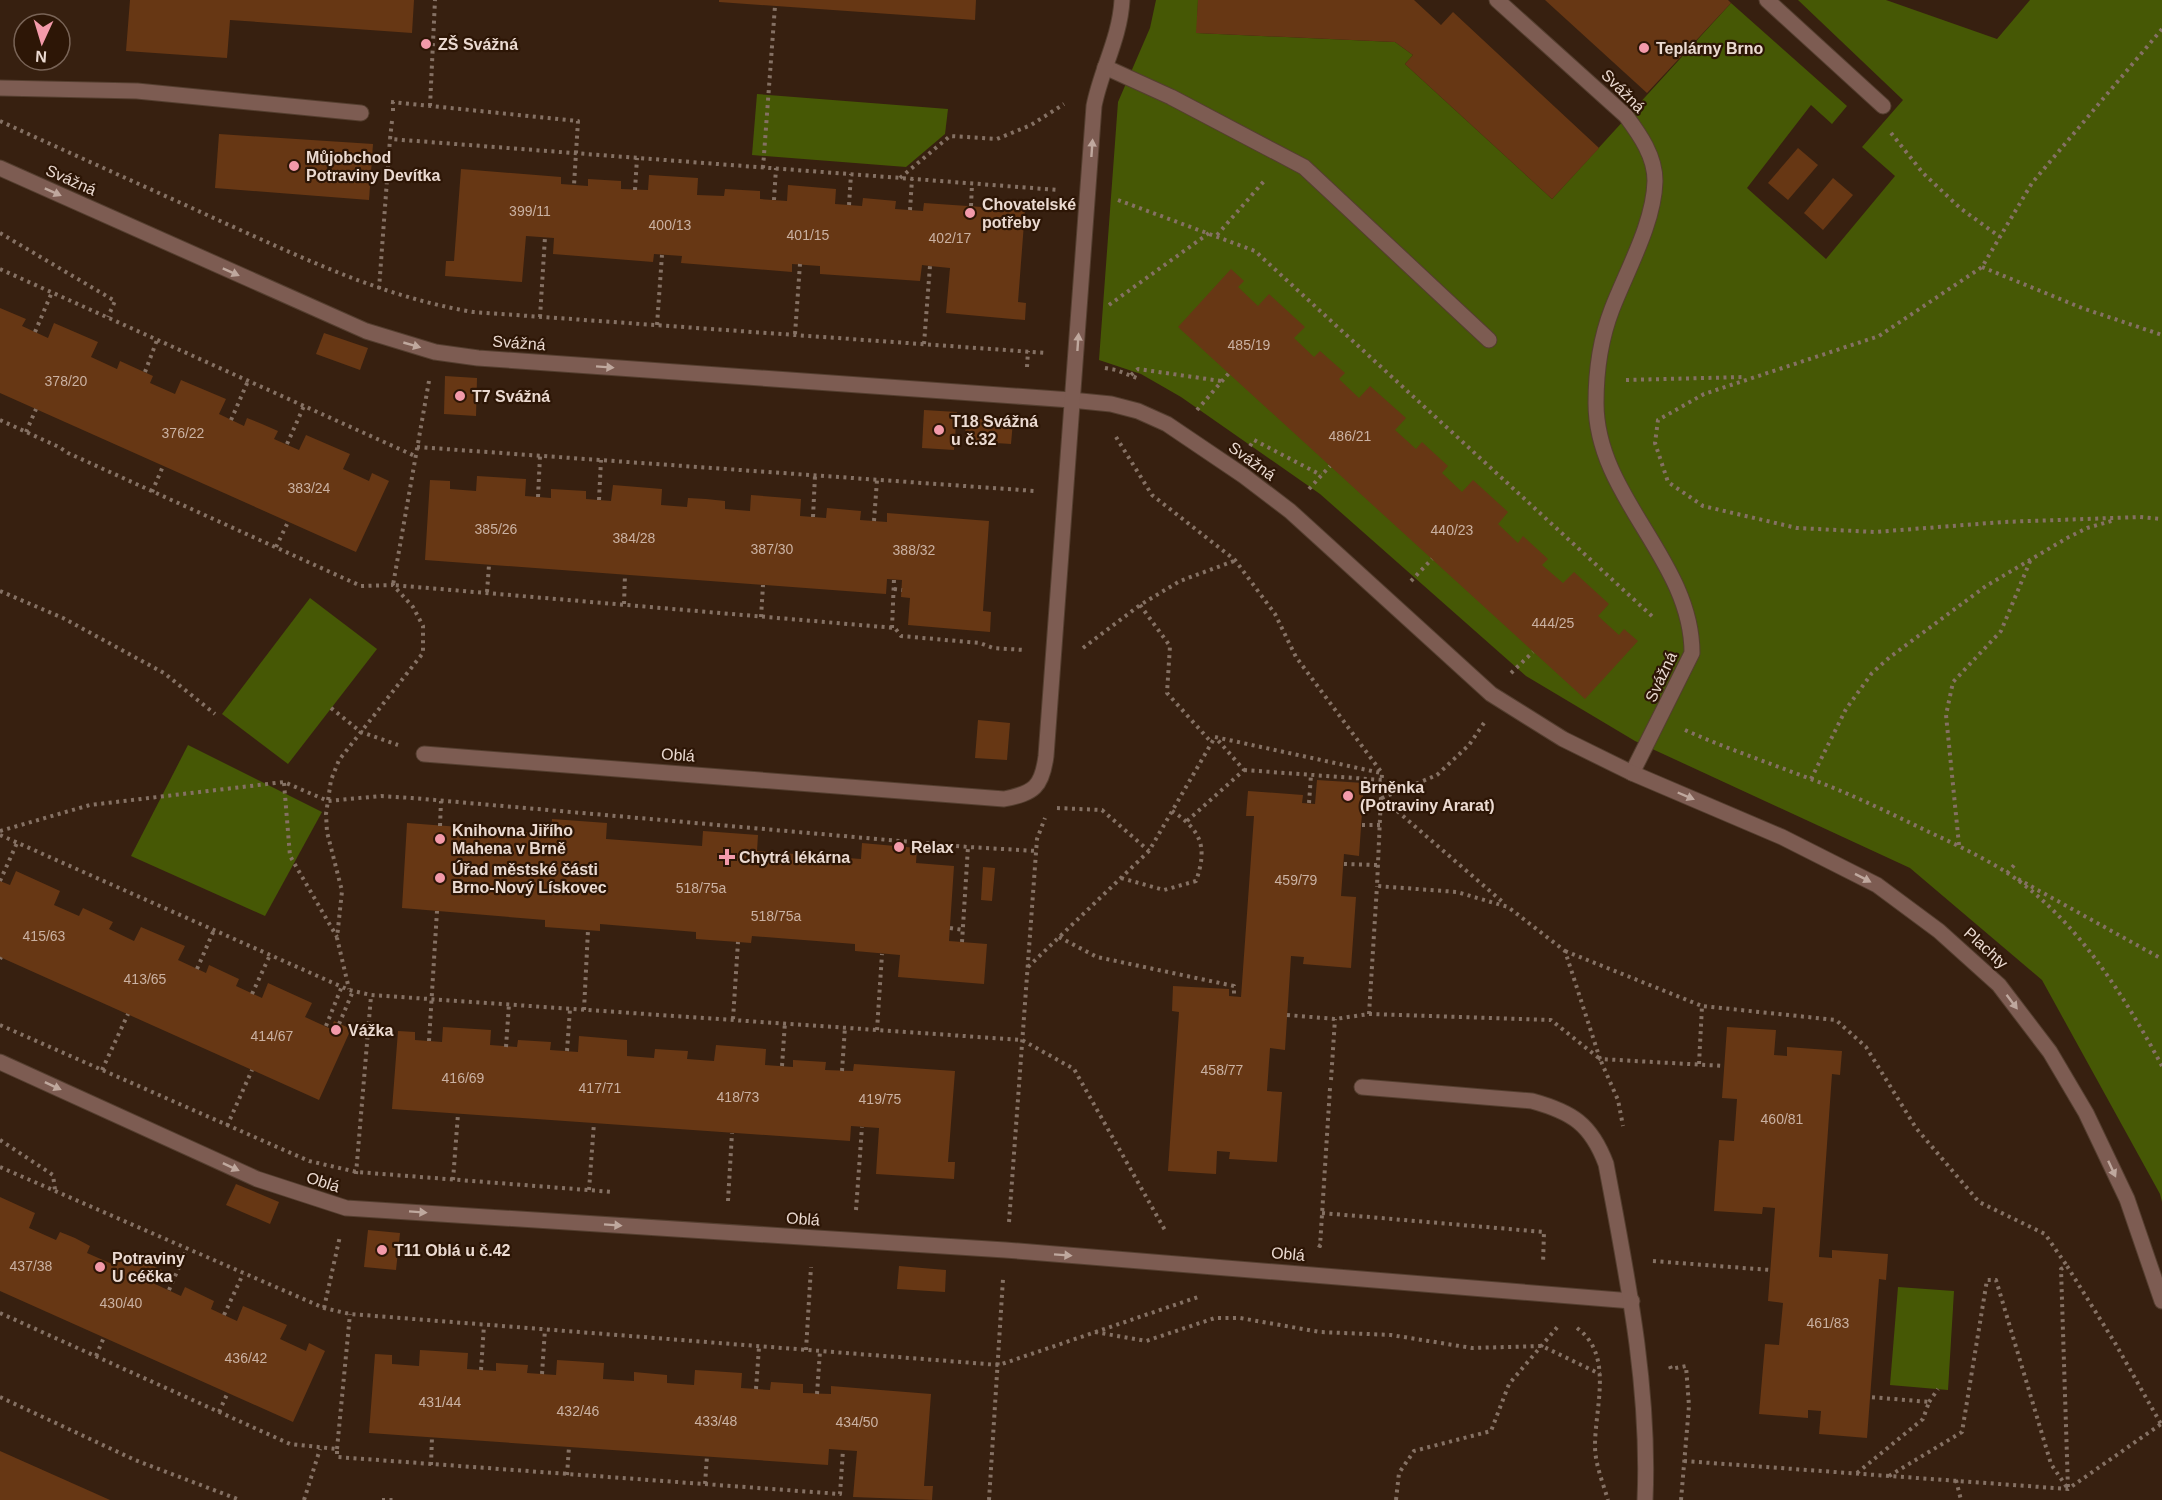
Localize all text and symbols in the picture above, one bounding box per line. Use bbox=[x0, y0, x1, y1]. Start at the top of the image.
north arrow bbox=[12, 12, 72, 72]
place label: ZŠ Svážná bbox=[438, 35, 518, 53]
marker: ZŠ Svážná bbox=[419, 37, 433, 51]
place label: Teplárny Brno bbox=[1656, 40, 1764, 57]
marker: Teplárny Brno bbox=[1637, 41, 1651, 55]
text: N bbox=[35, 48, 47, 65]
street label: Svážná bbox=[1598, 66, 1648, 116]
one-way arrow bbox=[1087, 138, 1096, 157]
place label: Můjobchod Potraviny Devítka bbox=[306, 149, 440, 184]
marker: Můjobchod Potraviny Devítka bbox=[287, 159, 301, 173]
street label: Svážná bbox=[43, 161, 99, 199]
one-way arrow bbox=[45, 188, 62, 197]
place label: Chovatelské potřeby bbox=[982, 196, 1076, 231]
house number: 399/11 bbox=[509, 203, 551, 219]
marker: Chovatelské potřeby bbox=[963, 206, 977, 220]
house number: 400/13 bbox=[649, 217, 692, 233]
house number: 401/15 bbox=[787, 227, 830, 243]
house number: 402/17 bbox=[929, 230, 972, 246]
one-way arrow bbox=[223, 267, 241, 277]
street label: Svážná bbox=[492, 333, 546, 353]
one-way arrow bbox=[1073, 333, 1083, 352]
house number: 485/19 bbox=[1228, 337, 1271, 353]
one-way arrow bbox=[403, 341, 421, 350]
one-way arrow bbox=[596, 362, 615, 372]
house number: 378/20 bbox=[45, 373, 88, 389]
place label: T7 Svážná bbox=[472, 388, 550, 405]
marker: T7 Svážná bbox=[453, 389, 467, 403]
place label: T18 Svážná u č.32 bbox=[951, 413, 1038, 448]
marker: T18 Svážná u č.32 bbox=[932, 423, 946, 437]
house number: 376/22 bbox=[162, 425, 205, 441]
house number: 486/21 bbox=[1329, 428, 1372, 444]
street label: Svážná bbox=[1225, 438, 1279, 484]
house number: 383/24 bbox=[288, 480, 331, 496]
house number: 385/26 bbox=[475, 521, 518, 537]
house number: 440/23 bbox=[1431, 522, 1474, 538]
house number: 384/28 bbox=[613, 530, 656, 546]
house number: 387/30 bbox=[751, 541, 794, 557]
house number: 388/32 bbox=[893, 542, 936, 558]
house number: 444/25 bbox=[1532, 615, 1575, 631]
street label: Svážná bbox=[1642, 649, 1680, 705]
street label: Oblá bbox=[661, 745, 696, 765]
place label: Brněnka (Potraviny Ararat) bbox=[1360, 779, 1495, 814]
marker: Brněnka (Potraviny Ararat) bbox=[1341, 789, 1355, 803]
one-way arrow bbox=[1678, 791, 1696, 801]
place label: Knihovna Jiřího Mahena v Brně bbox=[452, 822, 573, 857]
marker: Knihovna Jiřího Mahena v Brně bbox=[433, 832, 447, 846]
place label: Relax bbox=[911, 839, 954, 856]
marker: Relax bbox=[892, 840, 906, 854]
place label: Chytrá lékárna bbox=[739, 849, 850, 866]
marker: Chytrá lékárna bbox=[720, 850, 734, 864]
place label: Úřad městské části Brno-Nový Lískovec bbox=[452, 860, 607, 896]
marker: Úřad městské části Brno-Nový Lískovec bbox=[433, 871, 447, 885]
house number: 459/79 bbox=[1275, 872, 1318, 888]
one-way arrow bbox=[1855, 873, 1872, 883]
house number: 518/75a bbox=[676, 880, 727, 896]
house number: 518/75a bbox=[751, 908, 802, 924]
street label: Plachty bbox=[1961, 924, 2011, 972]
house number: 415/63 bbox=[23, 928, 66, 944]
house number: 413/65 bbox=[124, 971, 167, 987]
one-way arrow bbox=[2006, 993, 2018, 1009]
place label: Vážka bbox=[348, 1022, 393, 1039]
marker: Vážka bbox=[329, 1023, 343, 1037]
house number: 414/67 bbox=[251, 1028, 294, 1044]
house number: 458/77 bbox=[1201, 1062, 1244, 1078]
house number: 416/69 bbox=[442, 1070, 485, 1086]
house number: 417/71 bbox=[579, 1080, 622, 1096]
one-way arrow bbox=[45, 1082, 62, 1091]
house number: 418/73 bbox=[717, 1089, 760, 1105]
house number: 419/75 bbox=[859, 1091, 902, 1107]
house number: 460/81 bbox=[1761, 1111, 1804, 1127]
one-way arrow bbox=[2108, 1160, 2117, 1177]
one-way arrow bbox=[222, 1163, 239, 1172]
street label: Oblá bbox=[304, 1169, 342, 1195]
one-way arrow bbox=[409, 1208, 428, 1217]
street label: Oblá bbox=[786, 1209, 821, 1229]
one-way arrow bbox=[603, 1220, 622, 1230]
place label: T11 Oblá u č.42 bbox=[394, 1242, 511, 1259]
marker: T11 Oblá u č.42 bbox=[375, 1243, 389, 1257]
street label: Oblá bbox=[1270, 1244, 1306, 1264]
place label: Potraviny U céčka bbox=[112, 1250, 185, 1285]
one-way arrow bbox=[1054, 1250, 1073, 1260]
house number: 437/38 bbox=[10, 1258, 53, 1274]
marker: Potraviny U céčka bbox=[93, 1260, 107, 1274]
house number: 430/40 bbox=[100, 1295, 143, 1311]
house number: 461/83 bbox=[1807, 1315, 1850, 1331]
house number: 436/42 bbox=[225, 1350, 268, 1366]
house number: 431/44 bbox=[419, 1394, 462, 1410]
house number: 432/46 bbox=[557, 1403, 600, 1419]
house number: 433/48 bbox=[695, 1413, 738, 1429]
house number: 434/50 bbox=[836, 1414, 879, 1430]

